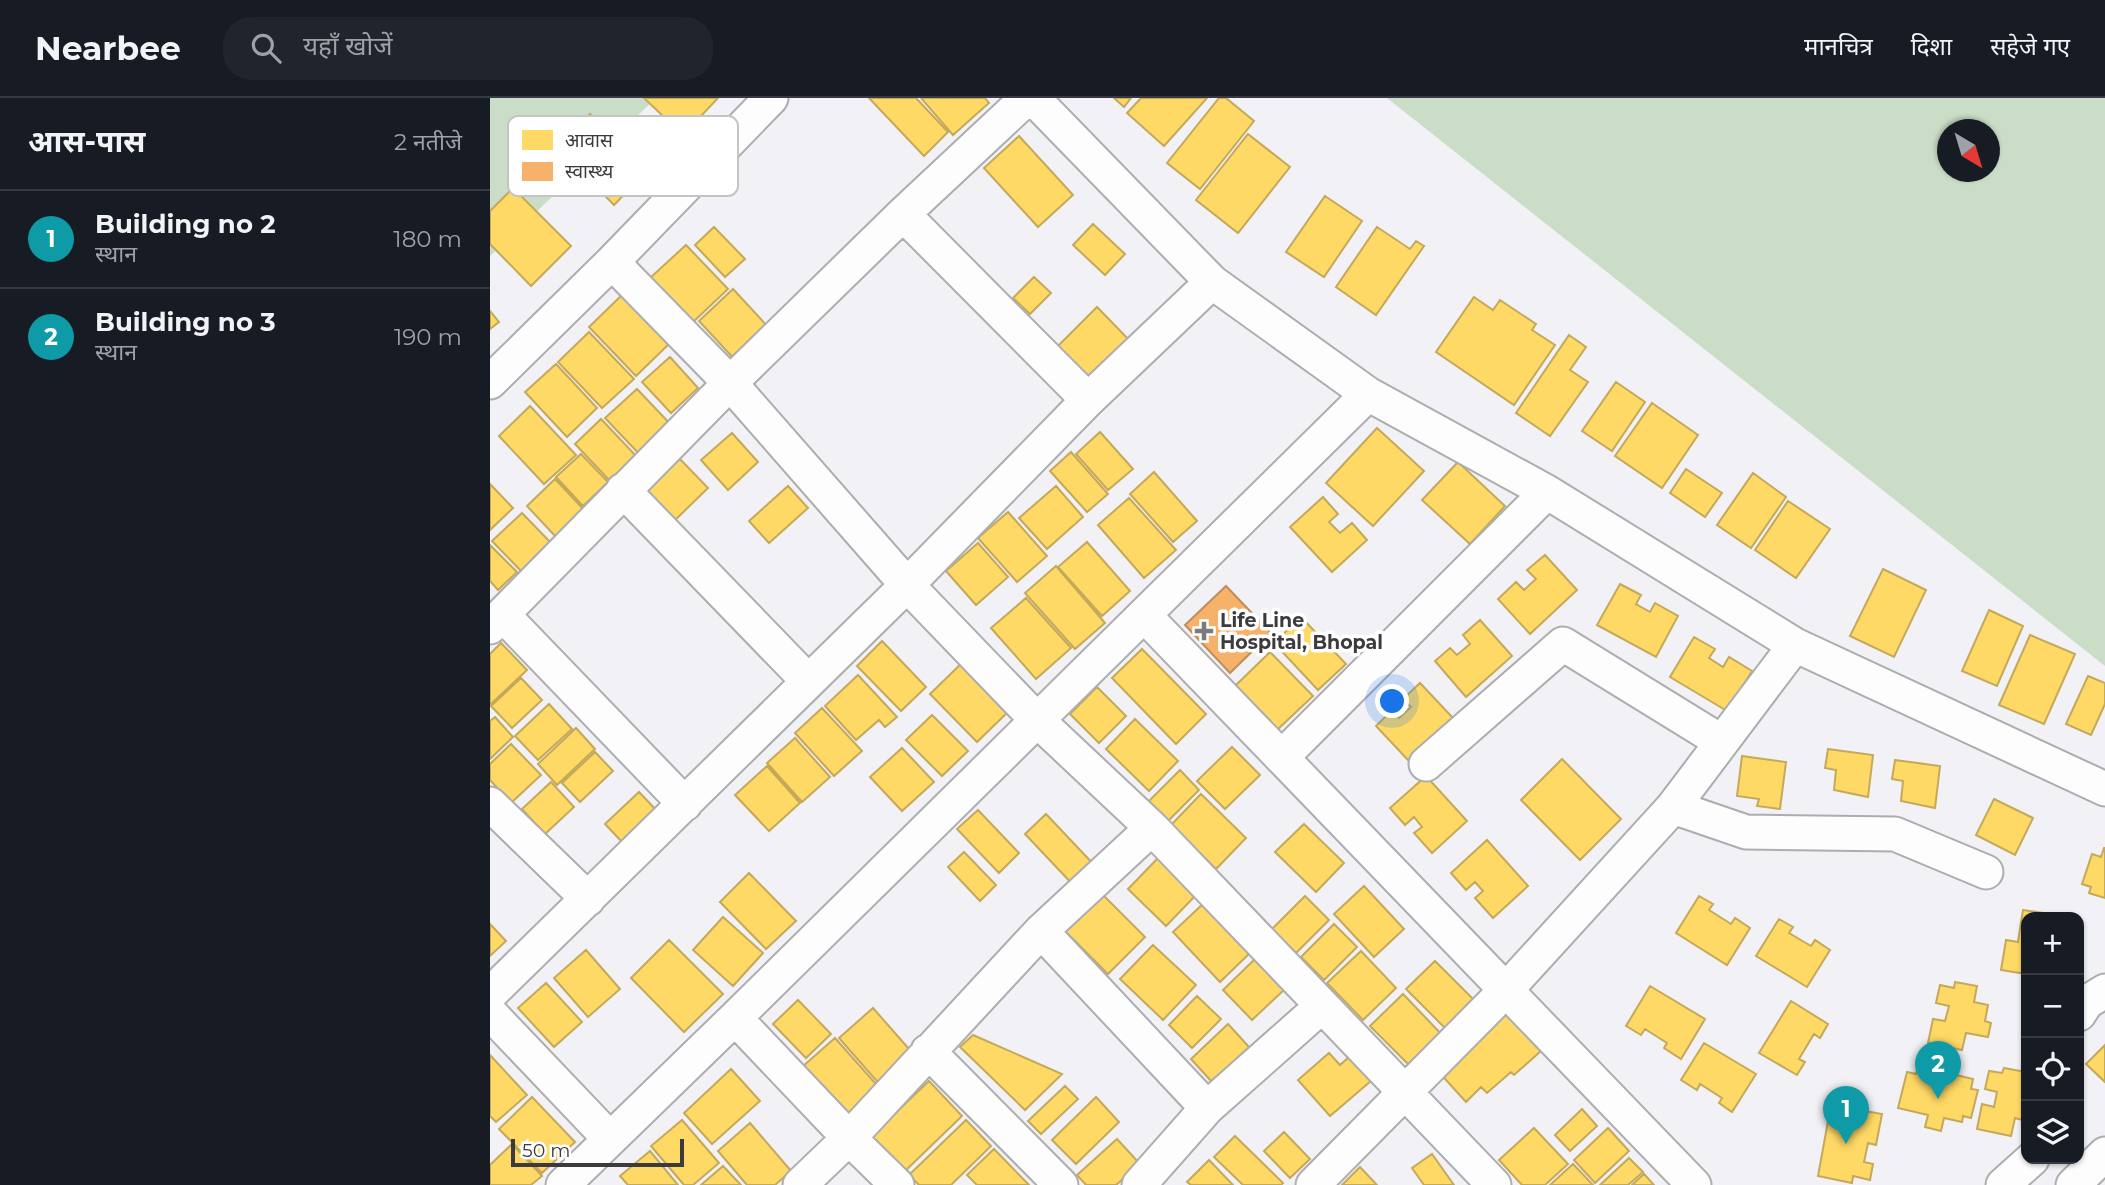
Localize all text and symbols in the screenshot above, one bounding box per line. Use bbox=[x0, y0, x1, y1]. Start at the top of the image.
search box bbox=[223, 17, 713, 80]
text: Nearbee bbox=[35, 28, 181, 68]
icon: search bbox=[247, 29, 285, 67]
text: यहाँ खोजें bbox=[303, 30, 393, 62]
text: मानचित्र bbox=[1804, 32, 1873, 61]
text: दिशा bbox=[1911, 32, 1952, 61]
text: सहेजे गए bbox=[1990, 32, 2070, 61]
legend bbox=[508, 116, 738, 196]
north arrow bbox=[1937, 119, 2000, 182]
text: आस-पास bbox=[28, 123, 146, 160]
text: 2 नतीजे bbox=[394, 128, 462, 156]
text: आवास bbox=[565, 129, 614, 152]
text: स्वास्थ्य bbox=[565, 160, 614, 183]
text: Building no 2 bbox=[95, 208, 276, 240]
text: 1 bbox=[46, 225, 56, 253]
text: 180 m bbox=[393, 225, 462, 253]
text: स्थान bbox=[95, 240, 137, 268]
text: Building no 3 bbox=[95, 306, 276, 338]
text: 2 bbox=[44, 323, 58, 351]
text: 190 m bbox=[394, 323, 462, 351]
text: स्थान bbox=[95, 338, 137, 366]
place label: Life Line Hospital, Bhopal bbox=[1220, 609, 1383, 654]
marker: Life Line Hospital, Bhopal bbox=[1194, 621, 1214, 641]
your location bbox=[1375, 684, 1409, 718]
map controls bbox=[2021, 912, 2084, 1164]
button: + bbox=[2021, 912, 2084, 975]
button: − bbox=[2021, 975, 2084, 1038]
button: locate bbox=[2021, 1038, 2084, 1101]
pin: 2 bbox=[1915, 1041, 1961, 1099]
pin: 1 bbox=[1823, 1086, 1869, 1144]
button: layers bbox=[2021, 1101, 2084, 1164]
scale bar bbox=[511, 1136, 684, 1168]
text: 50 m bbox=[522, 1139, 570, 1162]

